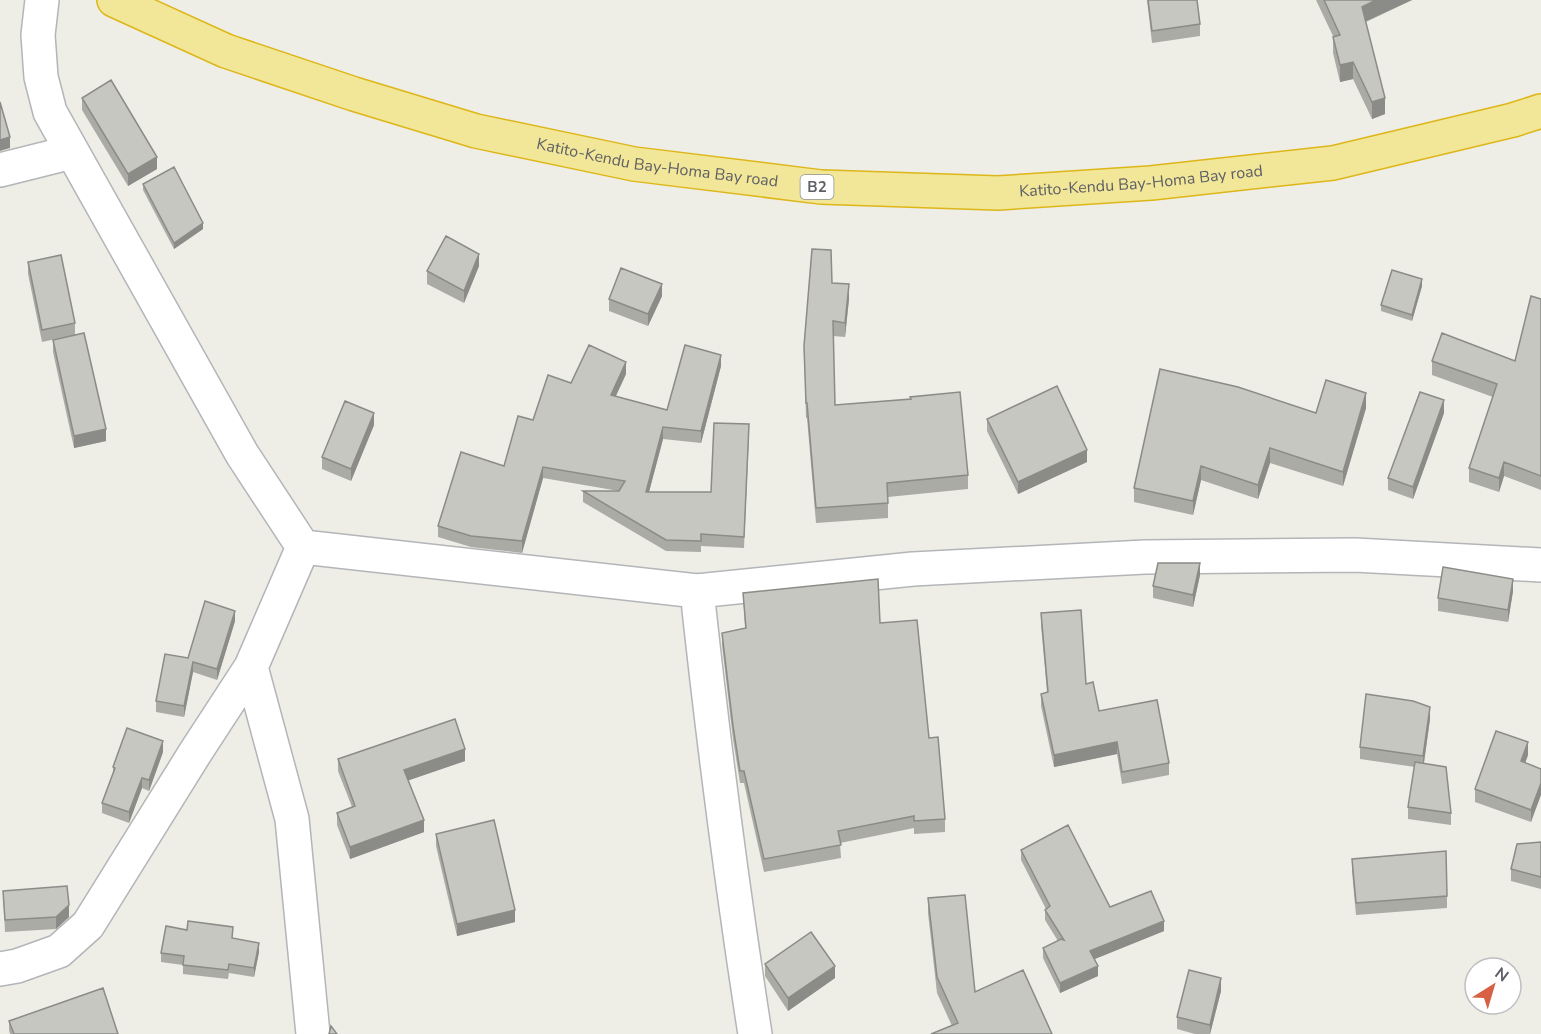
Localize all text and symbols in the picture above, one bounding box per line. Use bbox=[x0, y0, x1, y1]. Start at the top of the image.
street label: Katito-Kendu Bay-Homa Bay road bbox=[535, 133, 780, 193]
street label: Katito-Kendu Bay-Homa Bay road bbox=[1018, 160, 1264, 203]
road number: B2 bbox=[800, 175, 834, 199]
north arrow bbox=[1463, 956, 1523, 1016]
text: N bbox=[1490, 962, 1513, 987]

